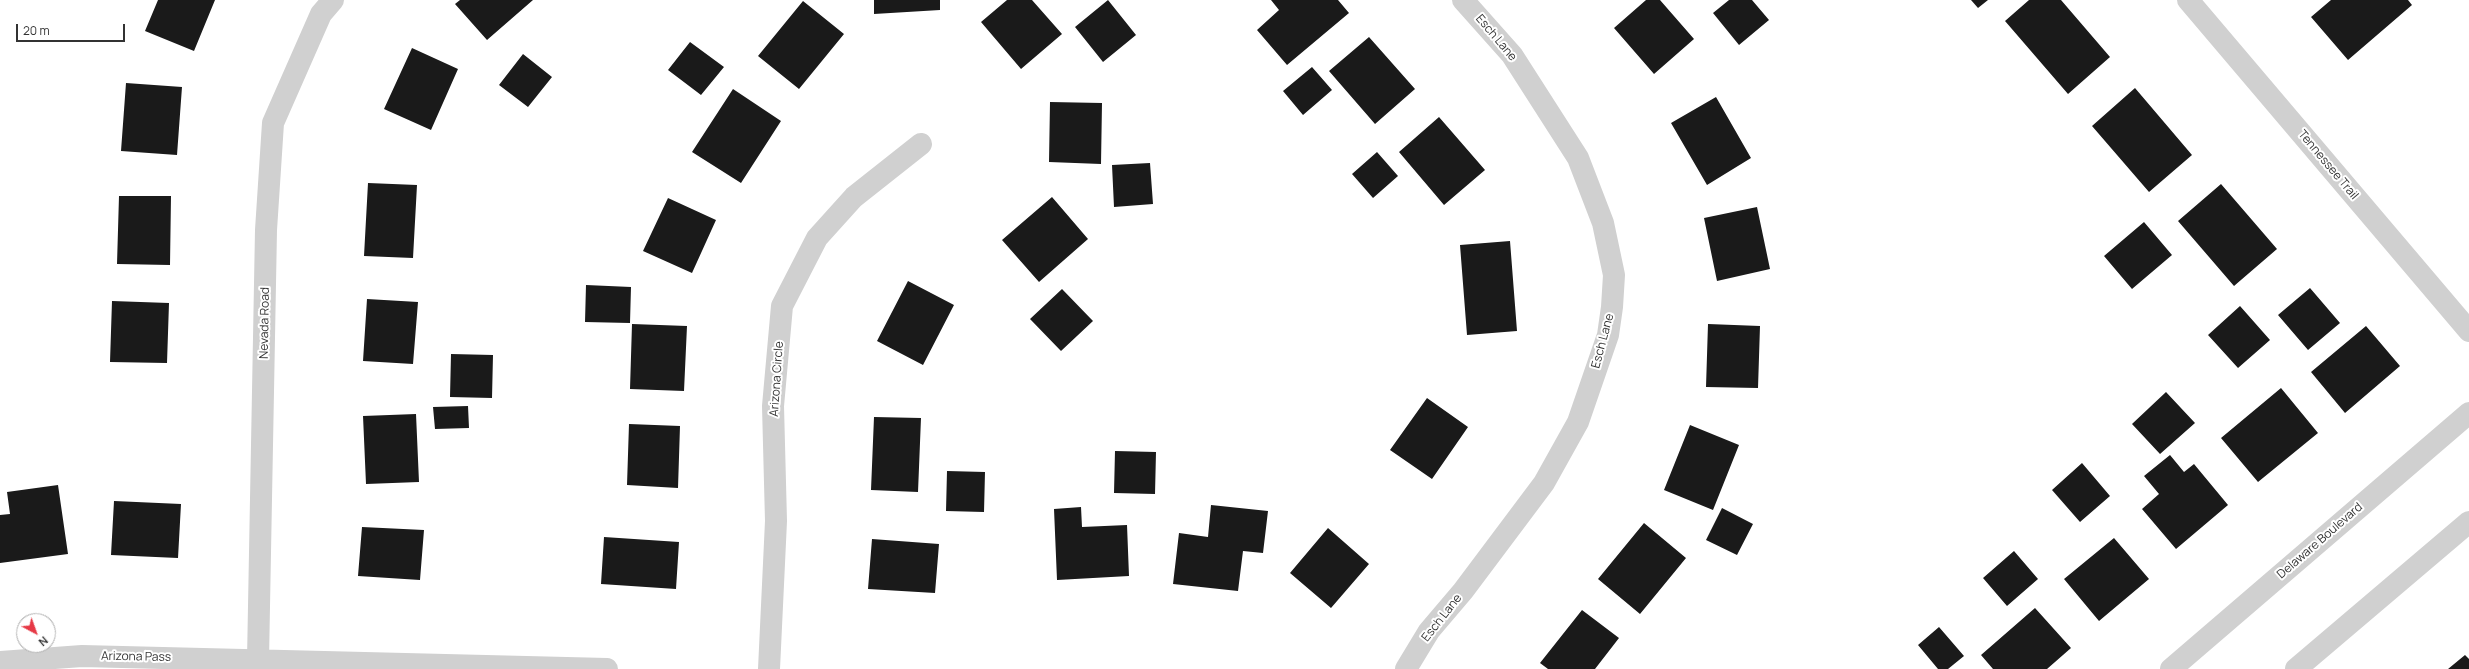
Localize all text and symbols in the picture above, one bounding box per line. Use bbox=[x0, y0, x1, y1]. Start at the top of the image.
street label: Esch Lane bbox=[1472, 12, 1520, 64]
scale bar bbox=[18, 16, 127, 42]
text: 20 m bbox=[23, 22, 50, 39]
street label: Tennessee Trail bbox=[2295, 127, 2361, 203]
street label: Nevada Road bbox=[257, 287, 273, 359]
street label: Esch Lane bbox=[1589, 312, 1617, 370]
street label: Arizona Circle bbox=[767, 341, 787, 417]
street label: Delaware Boulevard bbox=[2274, 500, 2366, 582]
street label: Esch Lane bbox=[1419, 591, 1465, 645]
north arrow bbox=[16, 613, 56, 653]
text: N bbox=[36, 633, 51, 650]
street label: Arizona Pass bbox=[101, 649, 171, 665]

